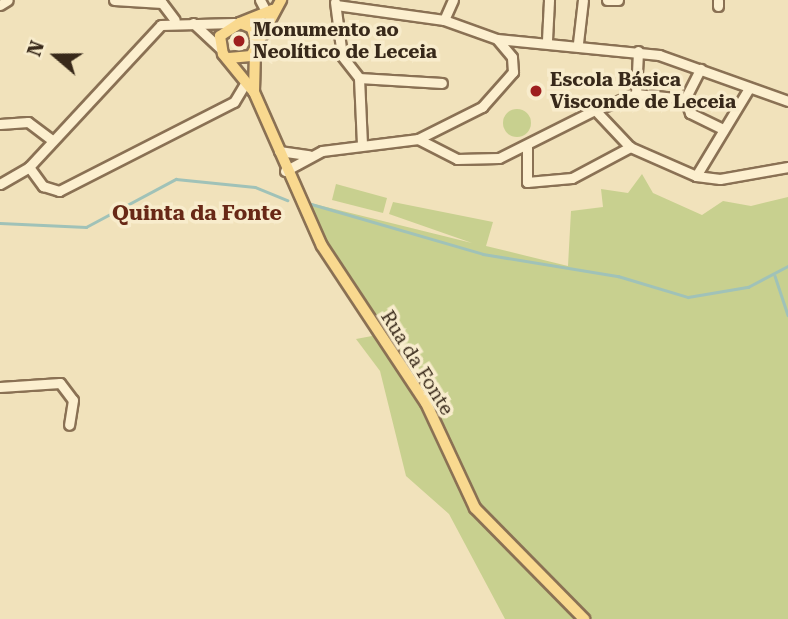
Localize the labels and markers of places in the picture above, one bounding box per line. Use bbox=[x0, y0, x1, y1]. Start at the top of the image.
place label: Monumento ao Neolítico de Leceia bbox=[253, 19, 437, 63]
marker: Monumento ao Neolítico de Leceia bbox=[231, 33, 247, 49]
place label: Escola Básica Visconde de Leceia bbox=[550, 69, 736, 113]
marker: Escola Básica Visconde de Leceia bbox=[528, 83, 544, 99]

